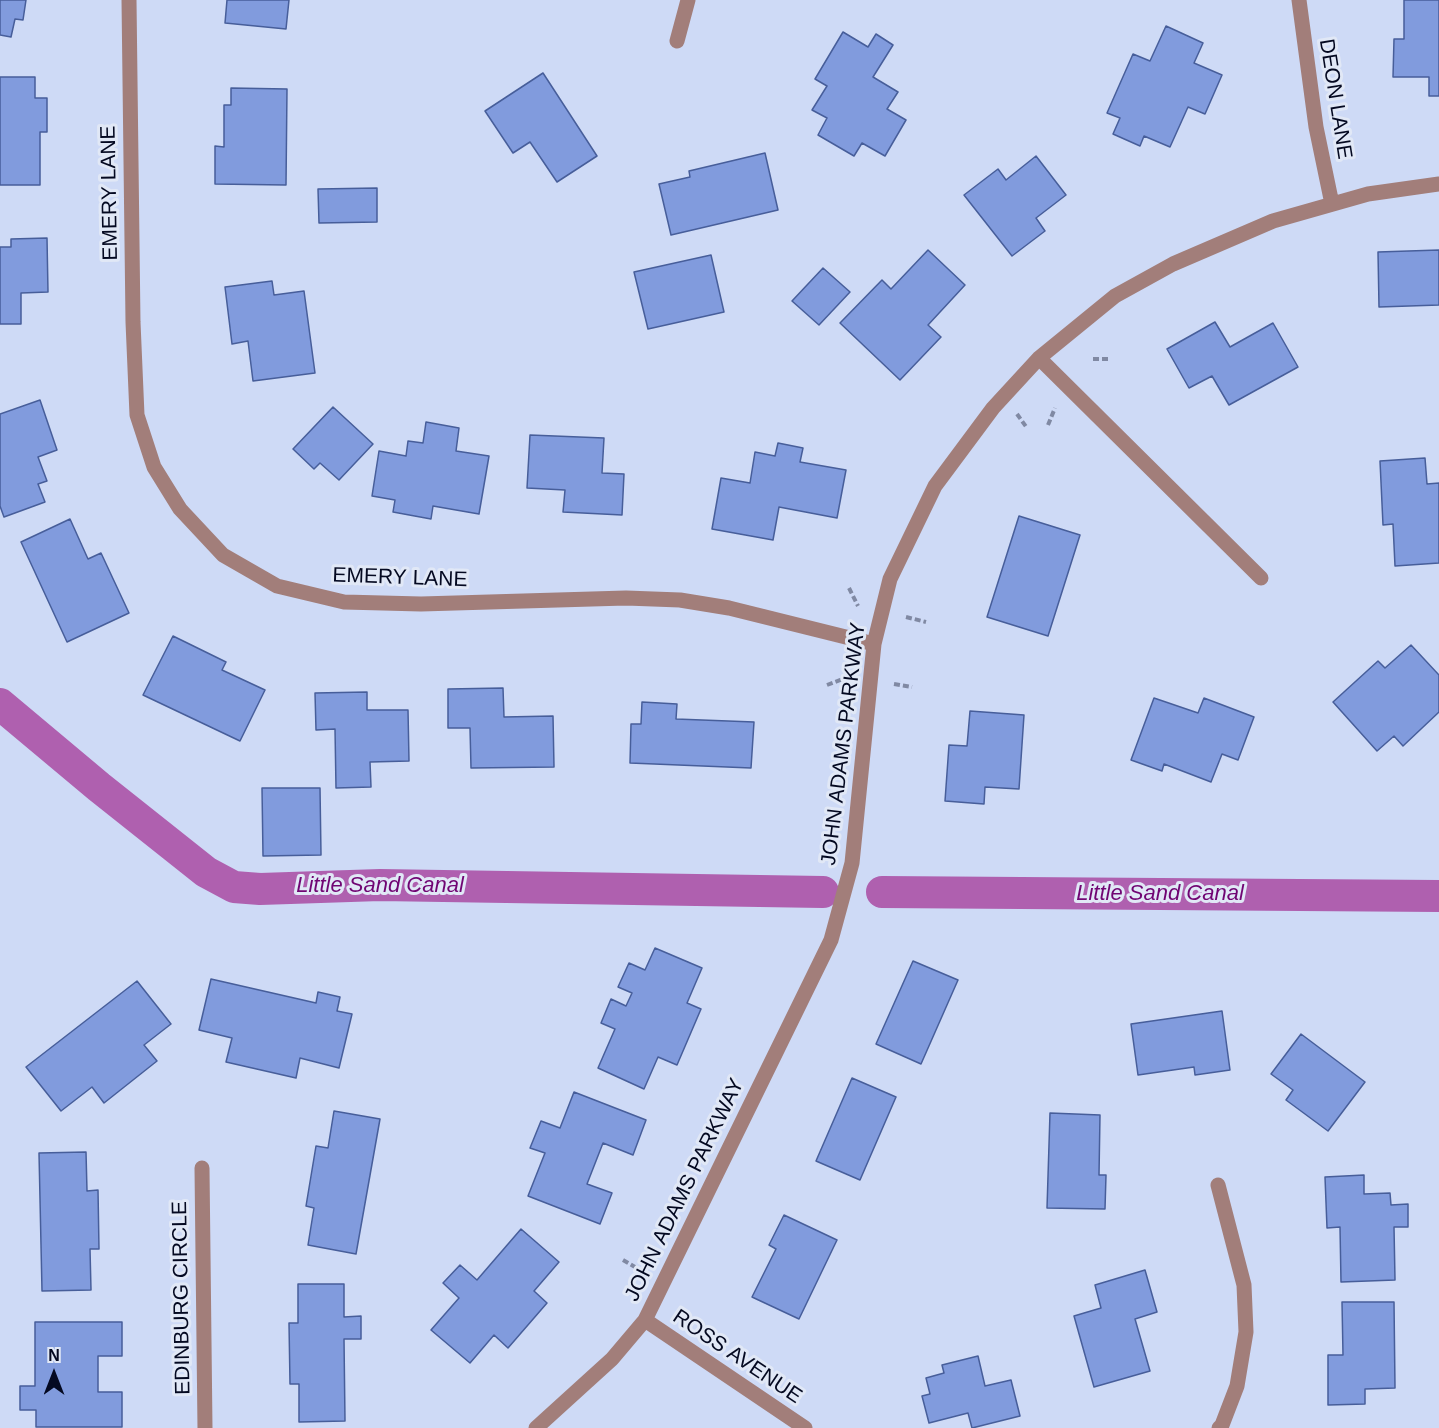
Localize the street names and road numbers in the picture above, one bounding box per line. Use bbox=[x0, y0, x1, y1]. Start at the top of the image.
street label: DEON LANE bbox=[1313, 37, 1357, 161]
street label: EMERY LANE bbox=[96, 125, 124, 261]
street label: EMERY LANE bbox=[332, 563, 468, 593]
street label: JOHN ADAMS PARKWAY bbox=[817, 621, 871, 867]
street label: JOHN ADAMS PARKWAY bbox=[620, 1075, 750, 1305]
street label: EDINBURG CIRCLE bbox=[168, 1201, 196, 1395]
street label: ROSS AVENUE bbox=[668, 1305, 806, 1409]

